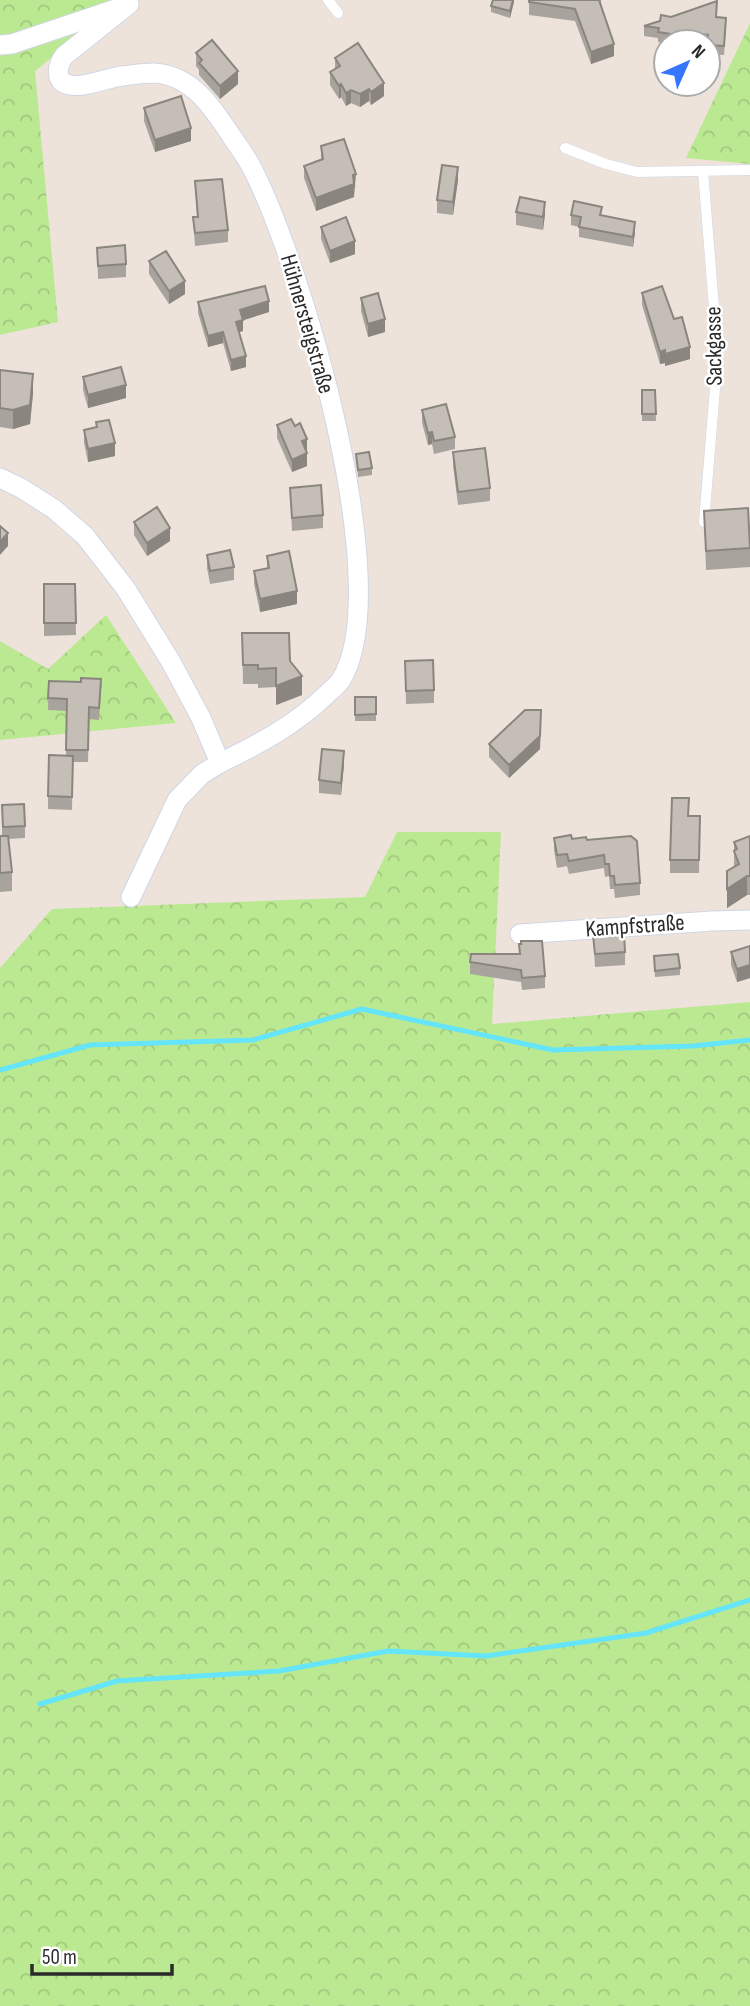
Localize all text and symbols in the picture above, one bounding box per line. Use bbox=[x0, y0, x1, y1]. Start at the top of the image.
north arrow bbox=[652, 28, 722, 98]
text: N bbox=[686, 40, 710, 64]
street label: Hühnersteigstraße bbox=[274, 251, 340, 397]
street label: Sackgasse bbox=[699, 306, 729, 386]
street label: Kampfstraße bbox=[585, 909, 685, 943]
scale bar bbox=[32, 1932, 172, 1976]
text: 50 m bbox=[42, 1945, 77, 1970]

